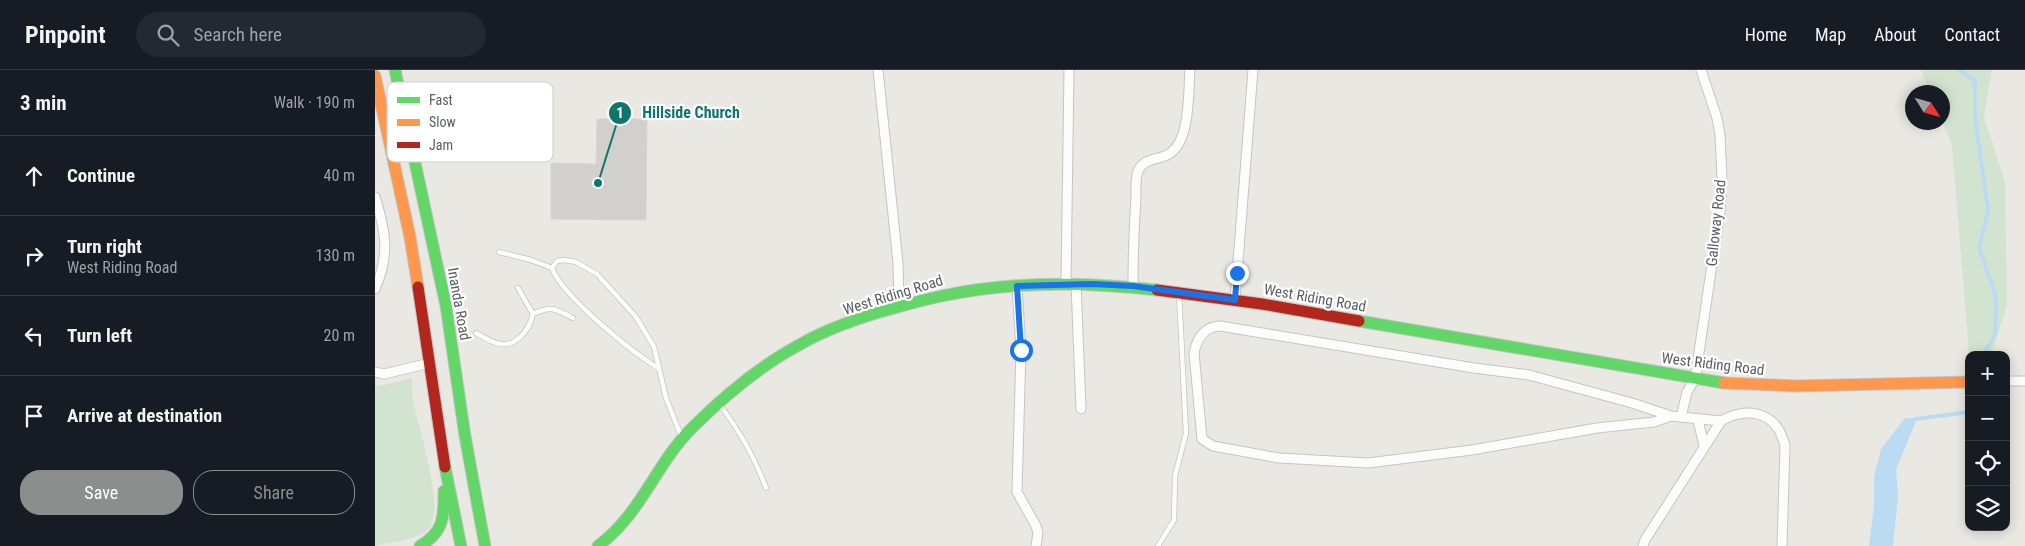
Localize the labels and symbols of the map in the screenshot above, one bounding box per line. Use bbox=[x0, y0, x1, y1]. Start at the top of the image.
legend bbox=[387, 82, 553, 162]
north arrow bbox=[1905, 85, 1950, 130]
text: Fast bbox=[429, 92, 453, 108]
callout: Hillside Church bbox=[608, 97, 750, 128]
text: Hillside Church bbox=[642, 103, 740, 122]
text: 1 bbox=[616, 104, 624, 122]
text: Slow bbox=[429, 114, 456, 130]
text: Jam bbox=[429, 137, 453, 153]
street label: Galloway Road bbox=[1702, 179, 1730, 267]
route end bbox=[1226, 262, 1249, 285]
street label: Inanda Road bbox=[444, 266, 474, 342]
street label: West Riding Road bbox=[841, 271, 945, 319]
street label: West Riding Road bbox=[1262, 280, 1368, 316]
route start bbox=[1010, 339, 1033, 362]
street label: West Riding Road bbox=[1661, 349, 1765, 379]

